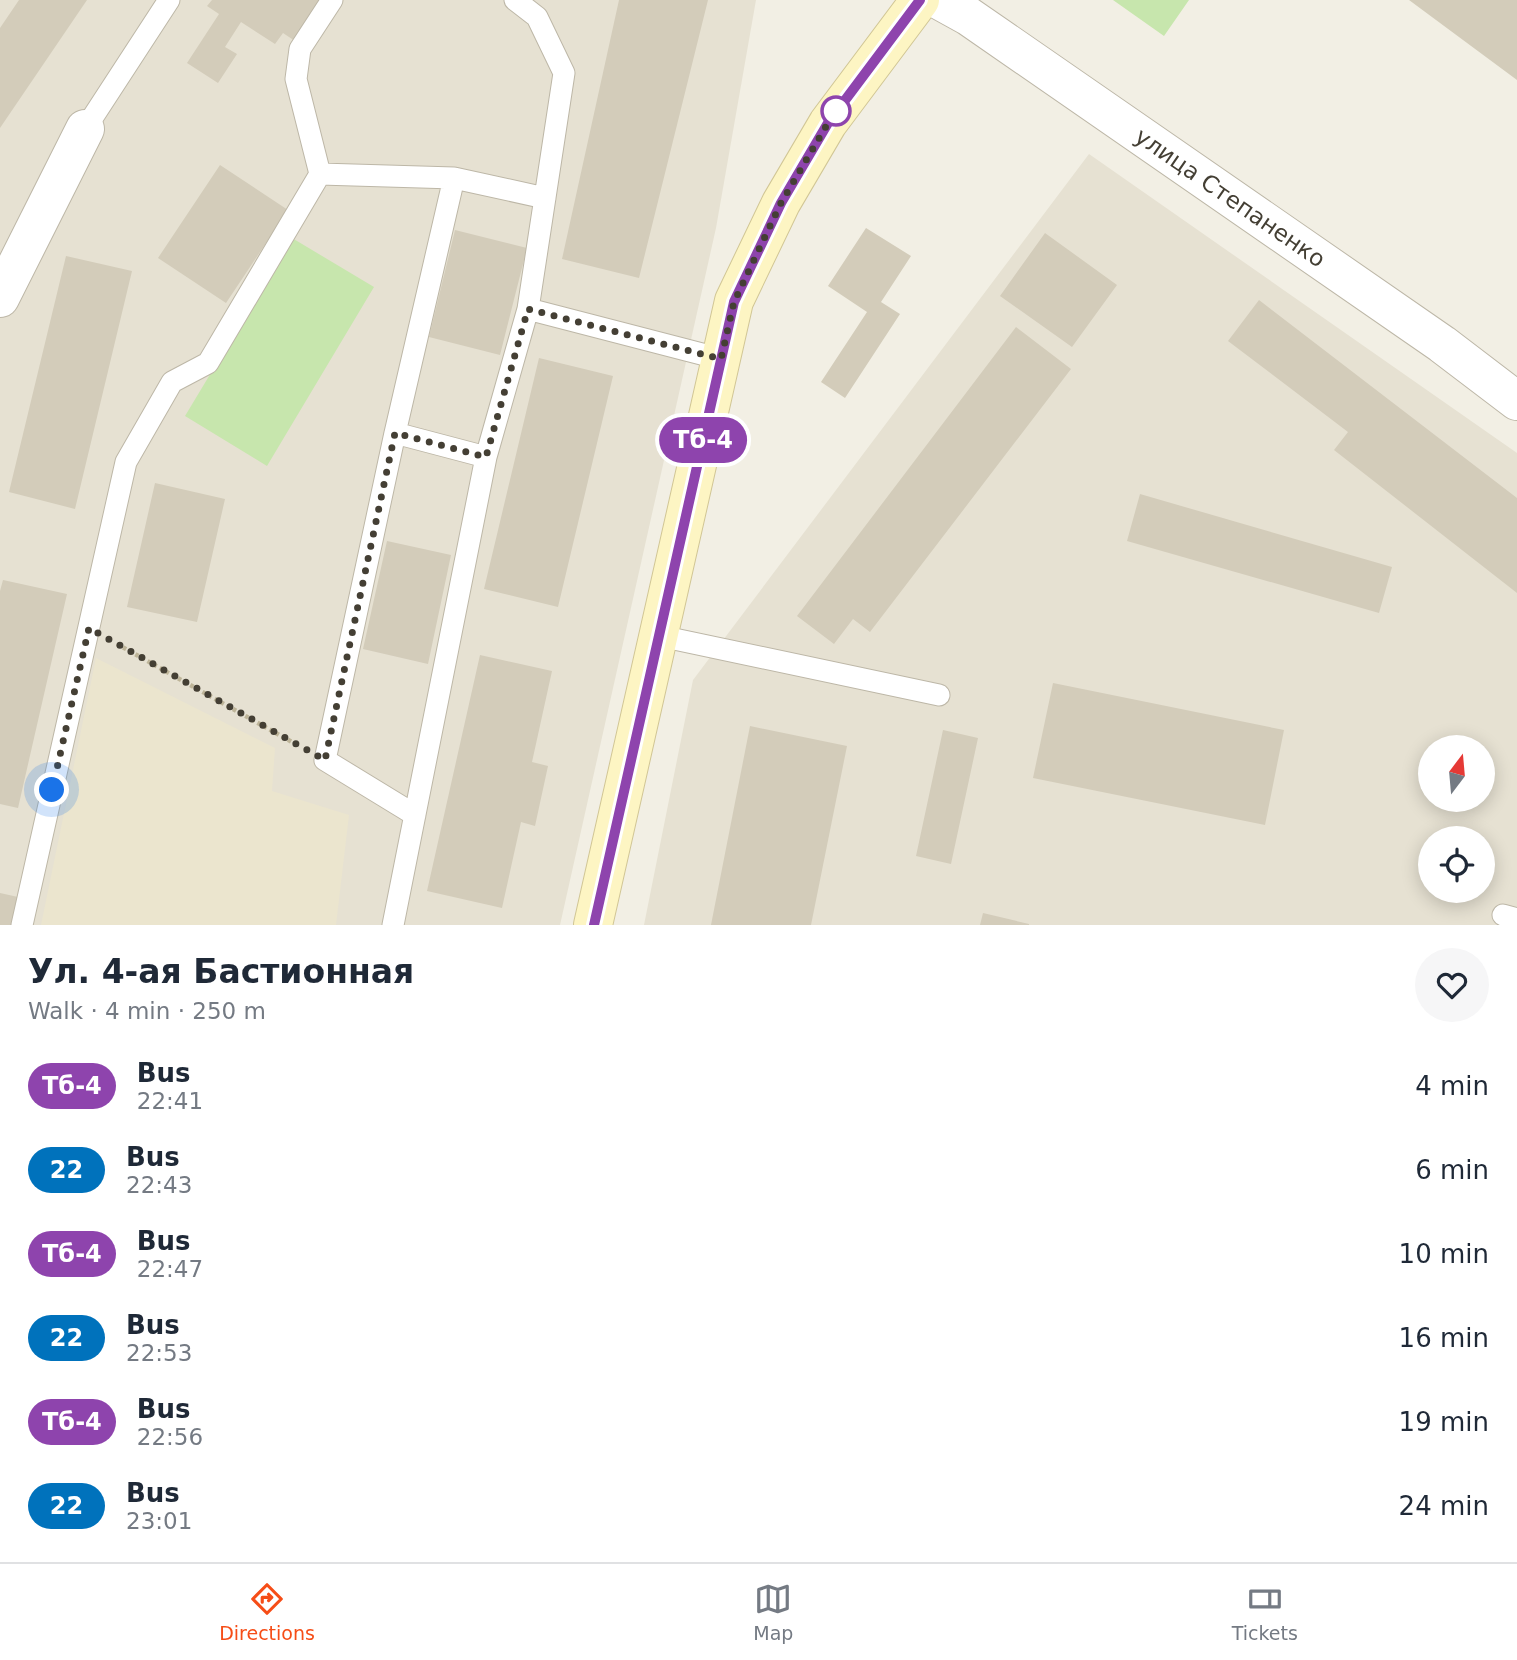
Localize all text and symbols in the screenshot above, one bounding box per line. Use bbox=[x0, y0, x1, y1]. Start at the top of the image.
unlabelled marker bbox=[821, 96, 851, 126]
street label: улица Степаненко bbox=[1130, 123, 1330, 272]
line badge: Тб-4 bbox=[654, 417, 752, 463]
text: Тб-4 bbox=[673, 426, 733, 454]
north arrow bbox=[1418, 735, 1494, 812]
map controls bbox=[1418, 735, 1495, 903]
your location bbox=[34, 772, 69, 807]
button: locate bbox=[1418, 826, 1495, 903]
button: heart bbox=[1415, 948, 1489, 1022]
text: Ул. 4-ая Бастионная bbox=[28, 952, 414, 991]
text: Walk · 4 min · 250 m bbox=[28, 998, 266, 1024]
text: Bus bbox=[137, 1058, 191, 1088]
text: 4 min bbox=[1415, 1071, 1489, 1101]
text: Тб-4 bbox=[42, 1072, 102, 1100]
text: 22:41 bbox=[137, 1088, 203, 1114]
text: Bus bbox=[126, 1142, 180, 1172]
text: 6 min bbox=[1415, 1155, 1489, 1185]
text: 22 bbox=[50, 1156, 83, 1184]
text: 22:43 bbox=[126, 1172, 192, 1198]
text: Bus bbox=[137, 1226, 191, 1256]
text: 10 min bbox=[1399, 1239, 1489, 1269]
text: Тб-4 bbox=[42, 1240, 102, 1268]
text: 22:47 bbox=[137, 1256, 203, 1282]
text: Bus bbox=[126, 1310, 180, 1340]
text: 16 min bbox=[1399, 1323, 1489, 1353]
text: 22 bbox=[50, 1324, 83, 1352]
text: 22:53 bbox=[126, 1340, 192, 1366]
text: Bus bbox=[137, 1394, 191, 1424]
text: 19 min bbox=[1399, 1407, 1489, 1437]
text: Тб-4 bbox=[42, 1408, 102, 1436]
text: 22:56 bbox=[137, 1424, 203, 1450]
text: Bus bbox=[126, 1478, 180, 1508]
text: 24 min bbox=[1399, 1491, 1489, 1521]
text: 22 bbox=[50, 1492, 83, 1520]
text: 23:01 bbox=[126, 1508, 192, 1534]
tab: Directions bbox=[219, 1580, 315, 1644]
tab: Map bbox=[753, 1580, 793, 1644]
tab: Tickets bbox=[1232, 1580, 1298, 1644]

